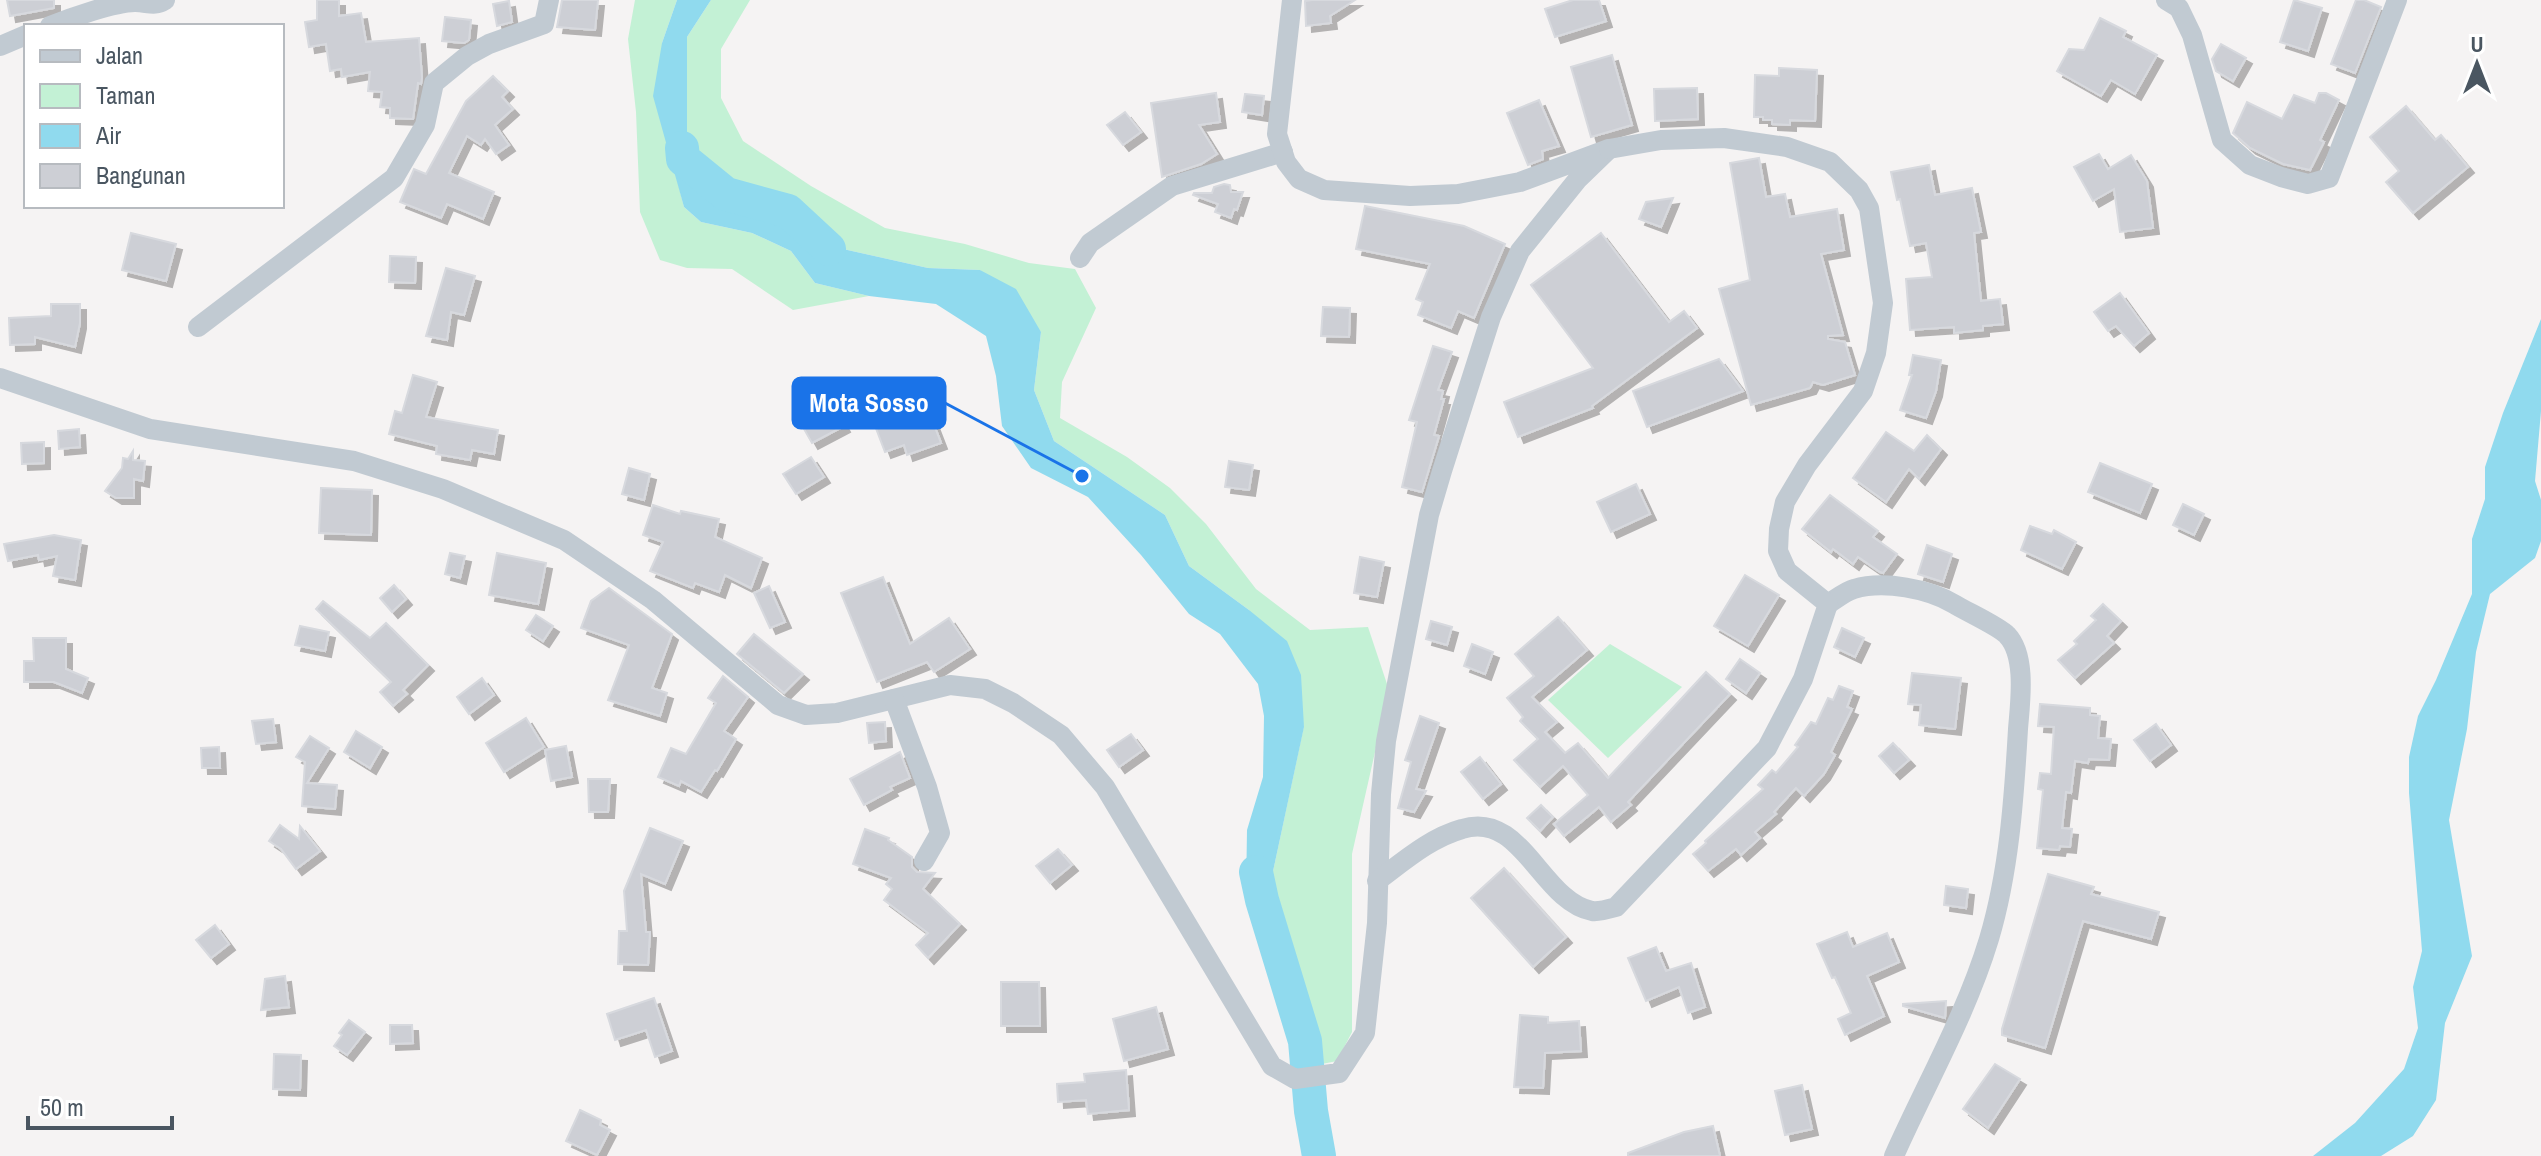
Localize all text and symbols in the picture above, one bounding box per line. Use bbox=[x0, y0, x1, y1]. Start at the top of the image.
legend bbox=[24, 24, 284, 208]
north arrow bbox=[2437, 24, 2517, 104]
text: U bbox=[2470, 29, 2484, 59]
text: Jalan bbox=[96, 39, 143, 71]
text: Taman bbox=[96, 79, 155, 111]
text: Air bbox=[95, 119, 122, 151]
text: Bangunan bbox=[96, 159, 186, 191]
callout: Mota Sosso bbox=[793, 378, 945, 428]
text: Mota Sosso bbox=[809, 385, 929, 420]
scale bar bbox=[28, 1080, 172, 1130]
text: 50 m bbox=[40, 1091, 84, 1123]

